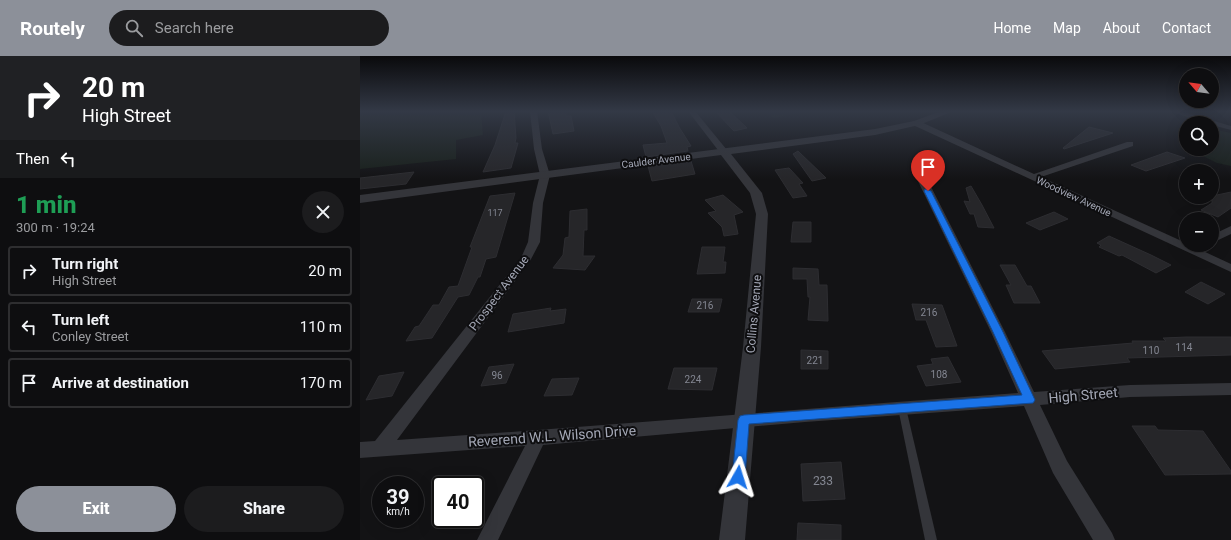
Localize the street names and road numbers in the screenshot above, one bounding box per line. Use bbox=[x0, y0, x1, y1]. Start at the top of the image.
street label: Caulder Avenue bbox=[621, 151, 691, 170]
street label: Woodview Avenue bbox=[1035, 174, 1113, 219]
street label: Prospect Avenue bbox=[466, 253, 532, 333]
street label: Collins Avenue bbox=[744, 274, 764, 354]
street label: High Street bbox=[1048, 384, 1119, 406]
street label: Reverend W.L. Wilson Drive bbox=[467, 422, 637, 450]

